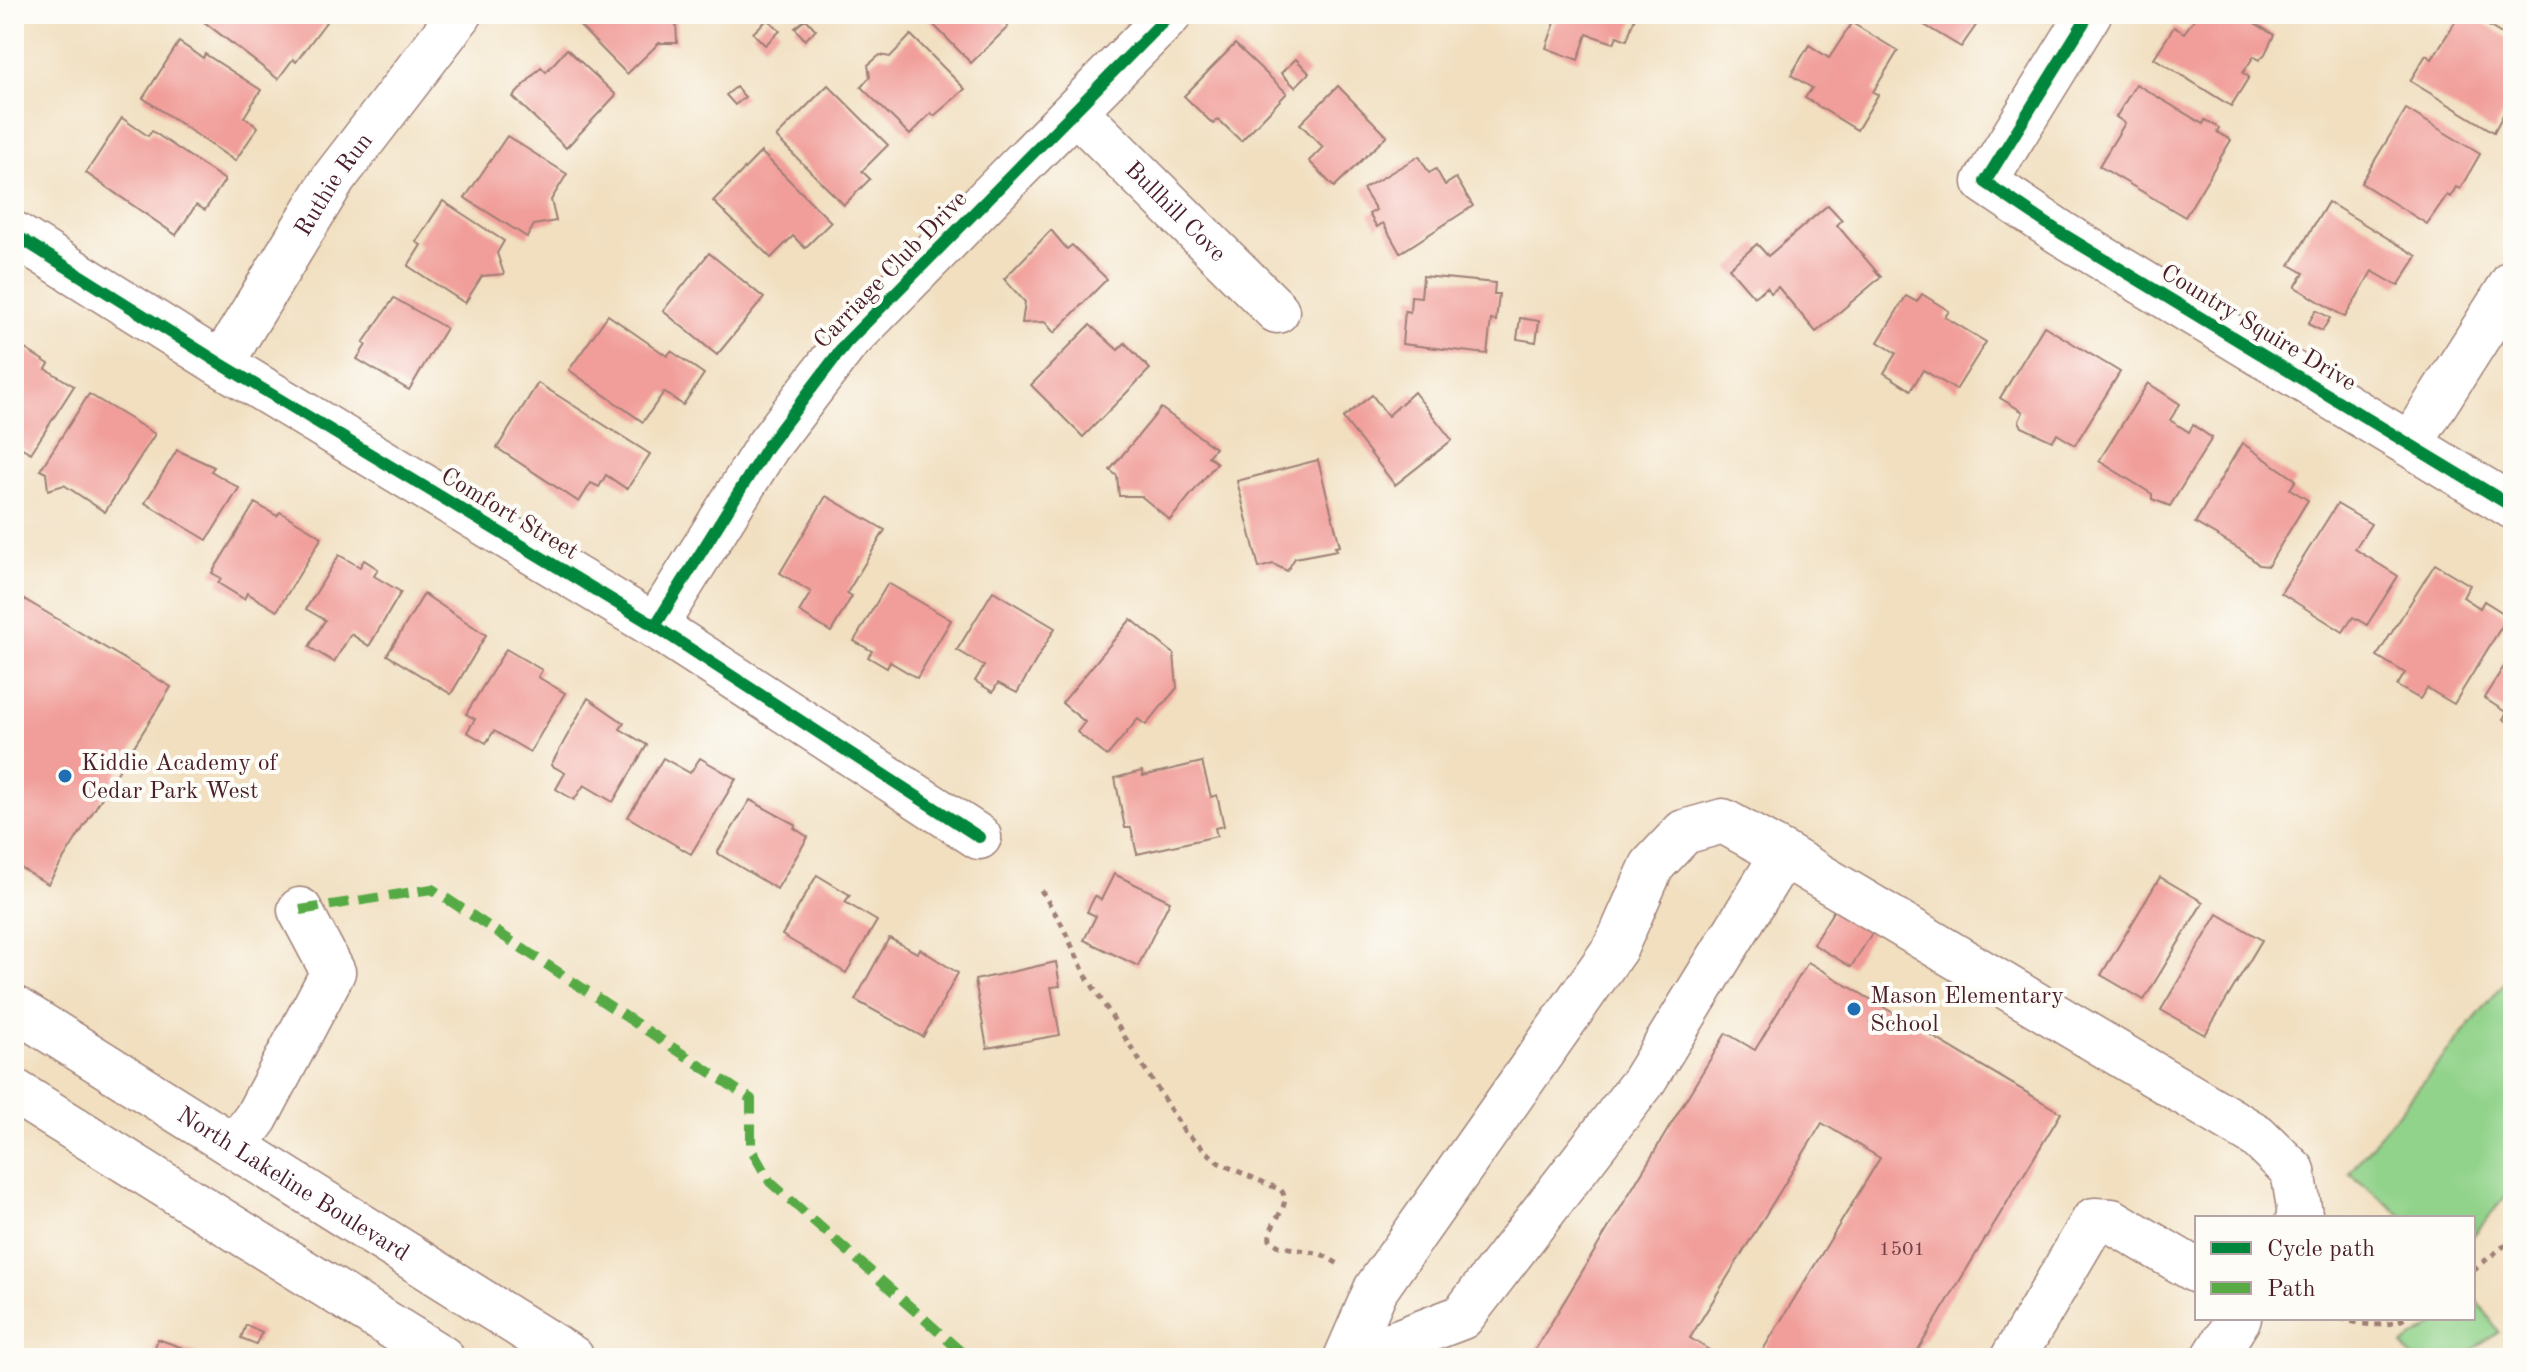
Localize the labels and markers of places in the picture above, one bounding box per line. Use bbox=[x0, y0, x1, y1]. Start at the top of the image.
place label: Kiddie Academy of Cedar Park West bbox=[81, 752, 279, 804]
marker: Kiddie Academy of Cedar Park West bbox=[56, 767, 74, 785]
place label: Mason Elementary School bbox=[1870, 985, 2064, 1037]
marker: Mason Elementary School bbox=[1845, 1000, 1863, 1018]

